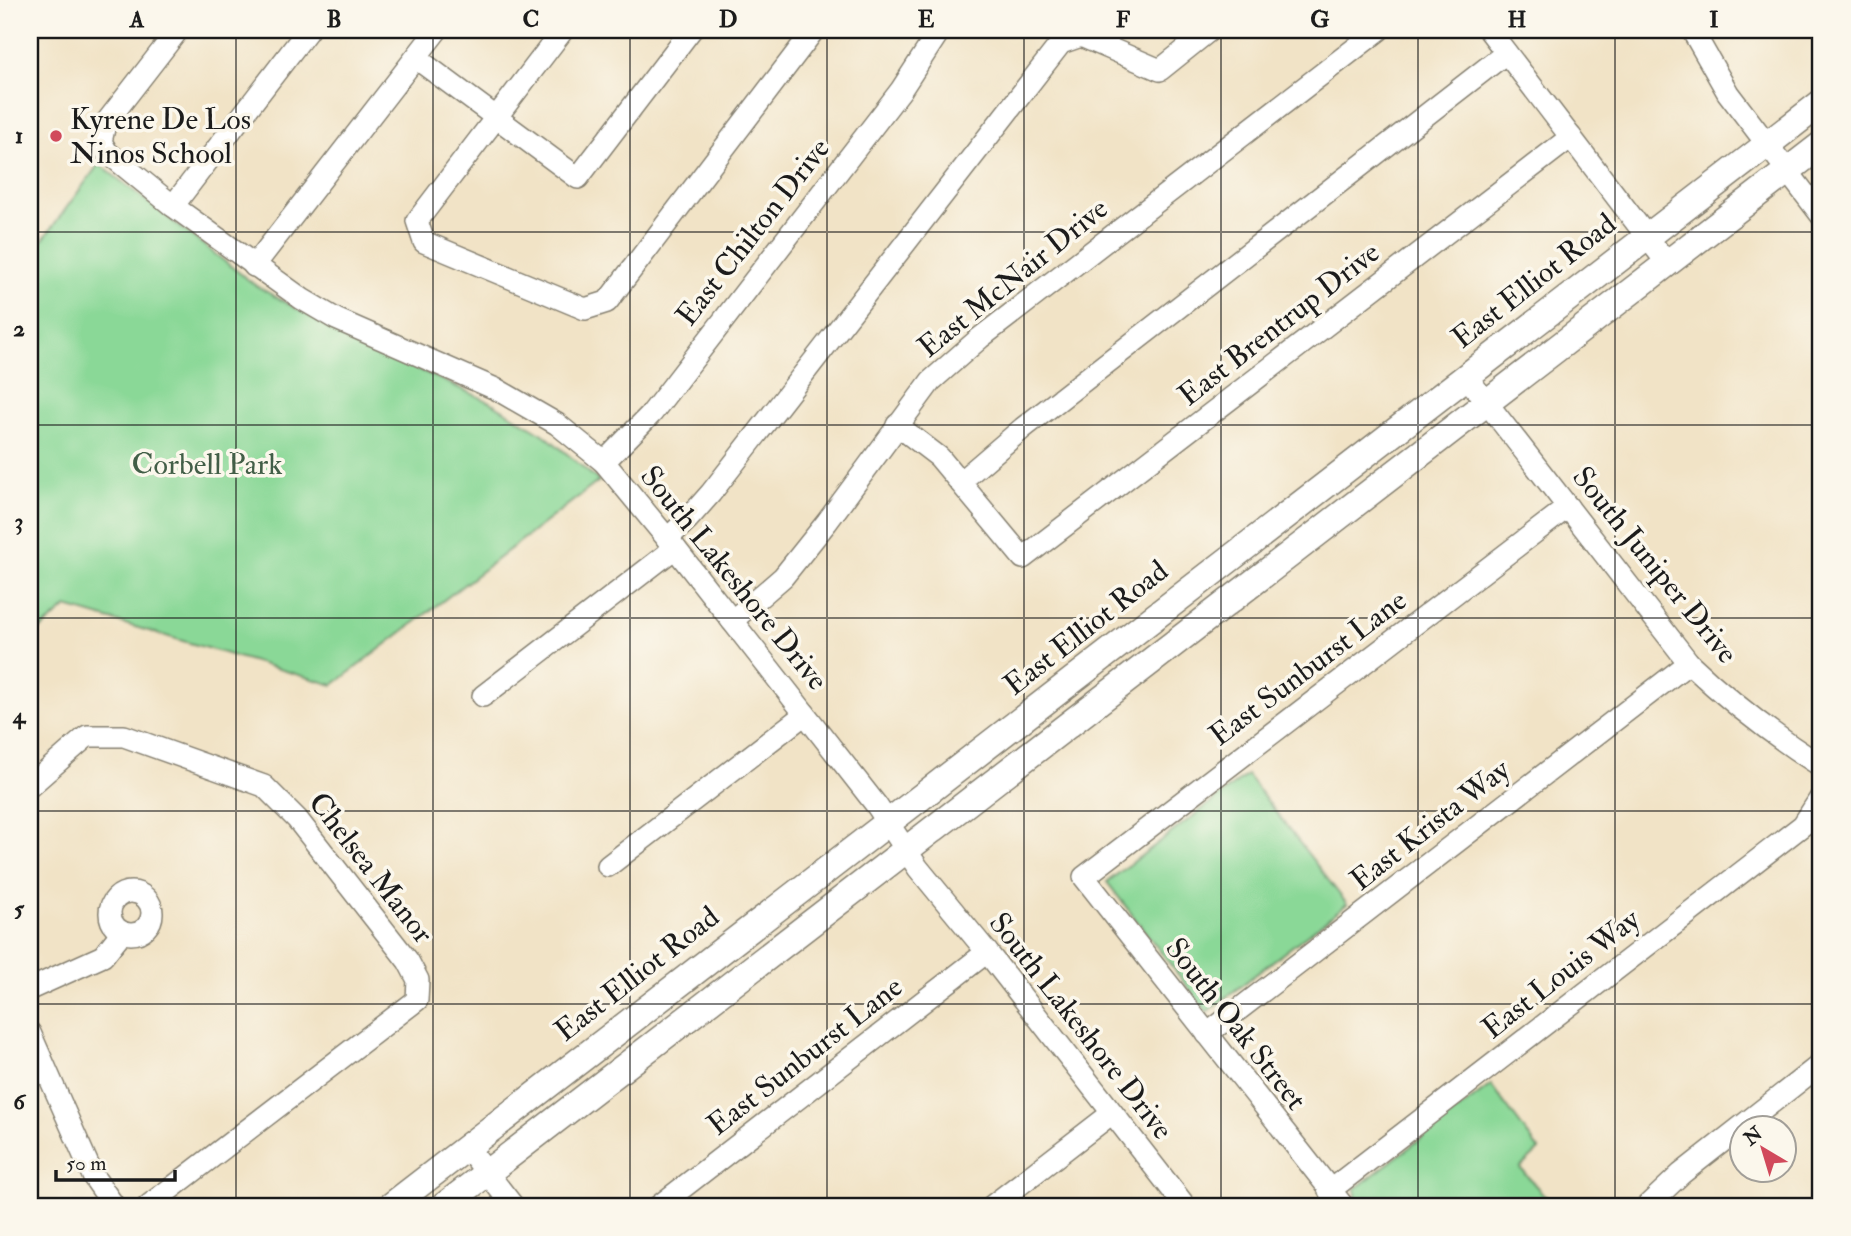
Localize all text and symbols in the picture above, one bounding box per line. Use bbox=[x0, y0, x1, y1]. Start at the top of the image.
text: A bbox=[129, 5, 145, 34]
text: B bbox=[326, 5, 342, 34]
text: C bbox=[523, 5, 539, 34]
text: D bbox=[719, 5, 737, 34]
text: E bbox=[918, 5, 935, 34]
text: F bbox=[1116, 5, 1131, 34]
text: G bbox=[1310, 5, 1330, 34]
text: H bbox=[1508, 5, 1527, 34]
text: I bbox=[1709, 5, 1719, 34]
place label: Kyrene De Los Ninos School bbox=[70, 101, 251, 172]
text: 1 bbox=[15, 121, 23, 150]
marker: Kyrene De Los Ninos School bbox=[48, 128, 64, 144]
street label: East Chilton Drive bbox=[668, 131, 838, 333]
street label: East McNair Drive bbox=[911, 190, 1115, 366]
street label: East Elliot Road bbox=[1444, 205, 1624, 357]
street label: East Brentrup Drive bbox=[1171, 234, 1387, 414]
text: 2 bbox=[13, 314, 25, 343]
park label: Corbell Park bbox=[131, 446, 283, 483]
street label: South Lakeshore Drive bbox=[632, 458, 836, 698]
street label: South Juniper Drive bbox=[1564, 459, 1746, 671]
text: 3 bbox=[15, 507, 23, 536]
street label: East Elliot Road bbox=[996, 552, 1176, 704]
street label: East Sunburst Lane bbox=[1202, 582, 1414, 754]
text: 4 bbox=[12, 701, 27, 730]
street label: East Krista Way bbox=[1343, 751, 1518, 899]
street label: Chelsea Manor bbox=[301, 785, 441, 951]
text: 5 bbox=[14, 894, 25, 923]
street label: East Elliot Road bbox=[547, 898, 727, 1050]
street label: East Louis Way bbox=[1475, 901, 1648, 1047]
street label: South Lakeshore Drive bbox=[981, 905, 1181, 1147]
street label: South Oak Street bbox=[1157, 931, 1315, 1118]
street label: East Sunburst Lane bbox=[700, 968, 910, 1144]
text: 6 bbox=[13, 1087, 27, 1116]
north arrow bbox=[1728, 1114, 1798, 1184]
text: N bbox=[1738, 1121, 1768, 1152]
scale bar bbox=[56, 1138, 175, 1182]
text: 50 m bbox=[66, 1150, 107, 1177]

